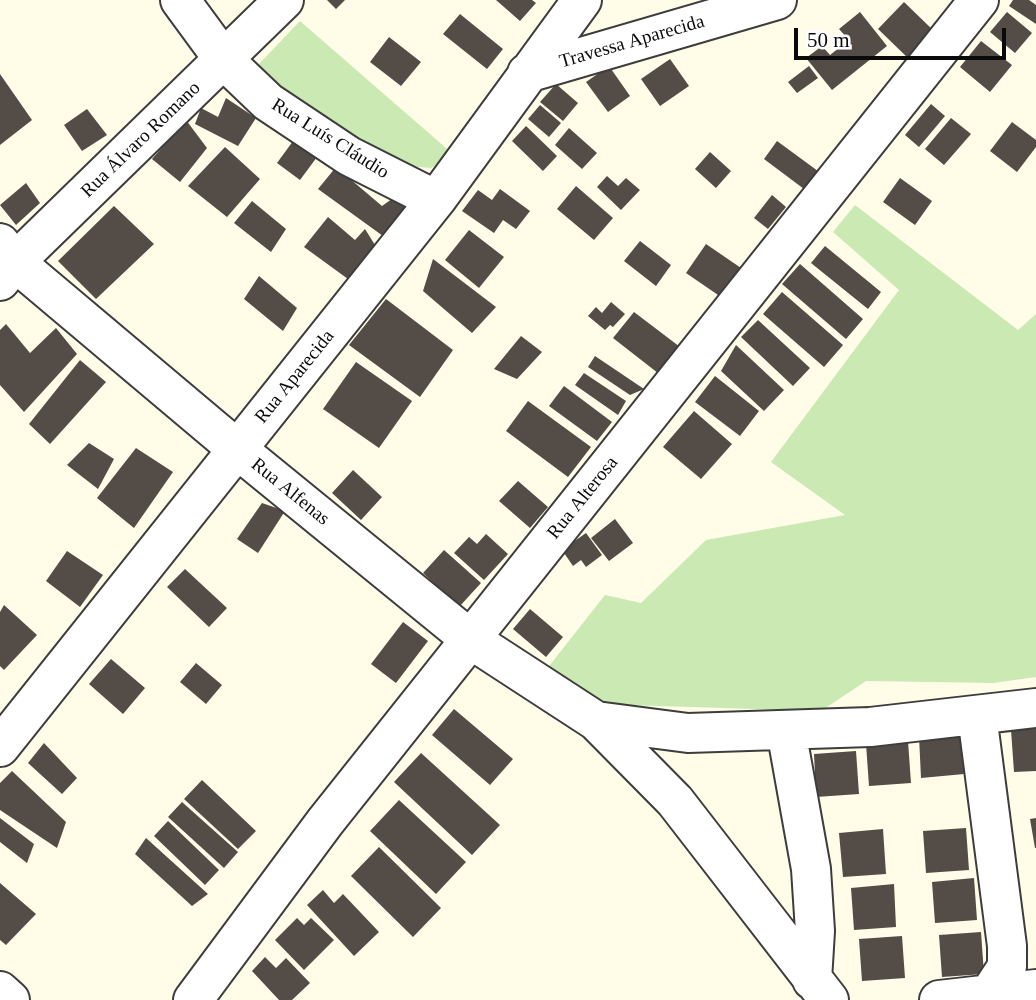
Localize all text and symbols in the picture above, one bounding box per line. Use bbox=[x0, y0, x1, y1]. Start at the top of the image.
street label: Travessa Aparecida bbox=[557, 10, 707, 74]
scale bar bbox=[798, 14, 1010, 58]
text: 50 m bbox=[807, 28, 850, 52]
street label: Rua Álvaro Romano bbox=[77, 77, 205, 203]
street label: Rua Luís Cláudio bbox=[267, 94, 393, 184]
street label: Rua Aparecida bbox=[250, 326, 340, 428]
street label: Rua Alterosa bbox=[543, 452, 623, 544]
street label: Rua Alfenas bbox=[246, 453, 334, 531]

